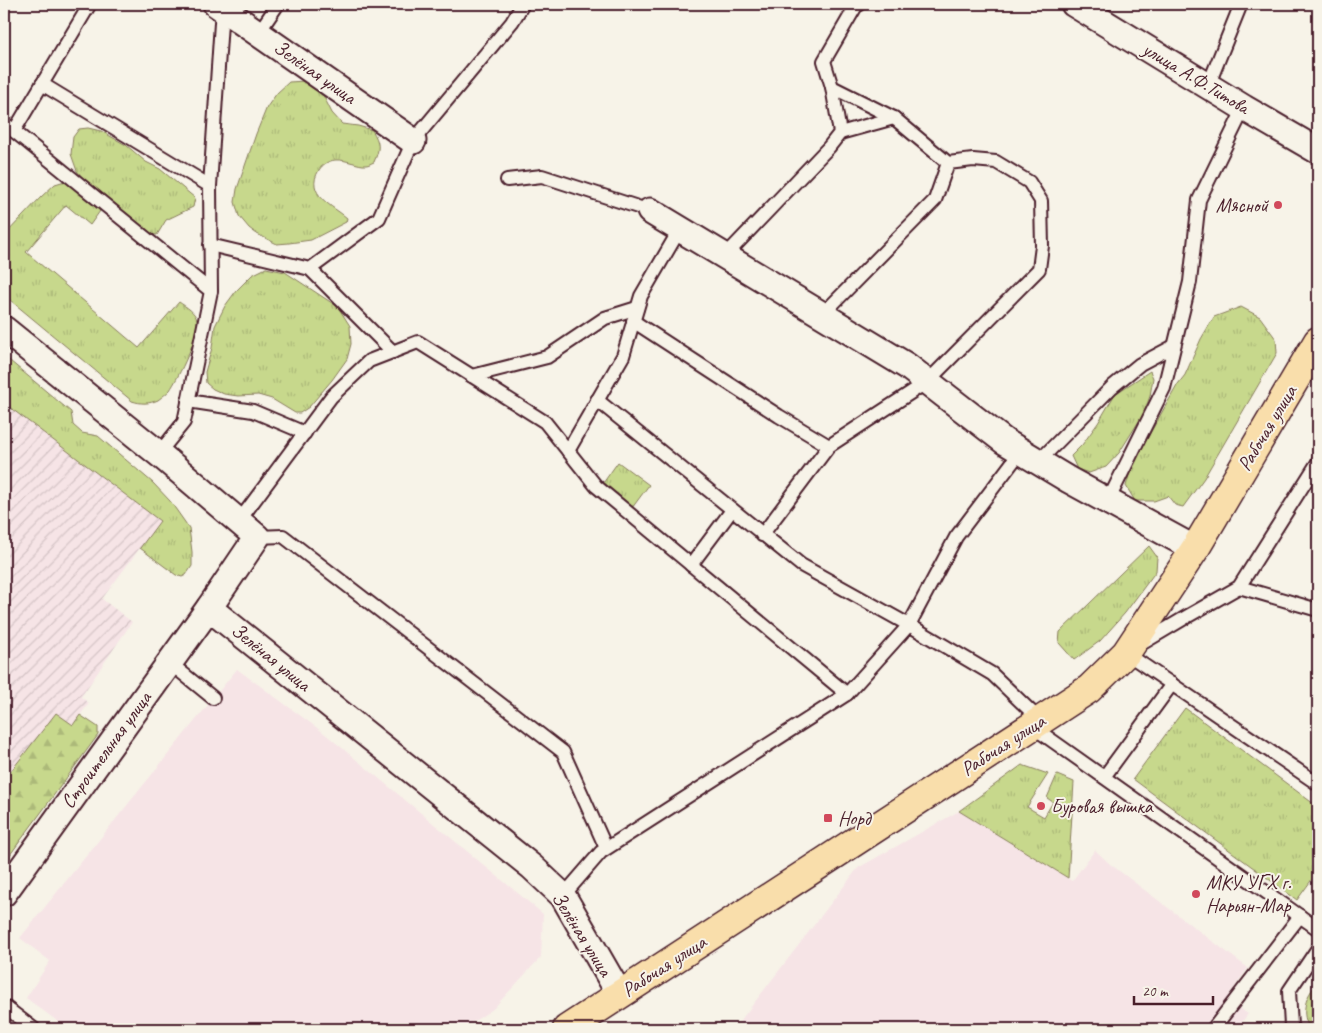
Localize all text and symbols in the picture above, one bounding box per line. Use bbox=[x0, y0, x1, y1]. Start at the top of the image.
street label: Зелёная улица bbox=[269, 35, 363, 111]
street label: улица А.Ф.Титова bbox=[1137, 36, 1255, 121]
place label: Мясной bbox=[1216, 193, 1270, 218]
marker: Мясной bbox=[1272, 199, 1284, 211]
street label: Рабочая улица bbox=[1232, 380, 1303, 475]
street label: Зелёная улица bbox=[226, 617, 317, 698]
street label: Строительная улица bbox=[55, 685, 158, 813]
street label: Рабочая улица bbox=[956, 708, 1051, 781]
place label: Буровая вышка bbox=[1051, 794, 1154, 819]
marker: Буровая вышка bbox=[1035, 800, 1047, 812]
place label: Норд bbox=[838, 806, 872, 831]
marker: Норд bbox=[822, 812, 834, 824]
place label: МКУ УГХ г. Нарьян-Мар bbox=[1206, 870, 1292, 918]
street label: Зелёная улица bbox=[546, 887, 619, 983]
marker: МКУ УГХ г. Нарьян-Мар bbox=[1190, 888, 1202, 900]
street label: Рабочая улица bbox=[617, 929, 712, 1002]
scale bar bbox=[1134, 973, 1213, 1005]
text: 20 m bbox=[1142, 982, 1169, 1001]

